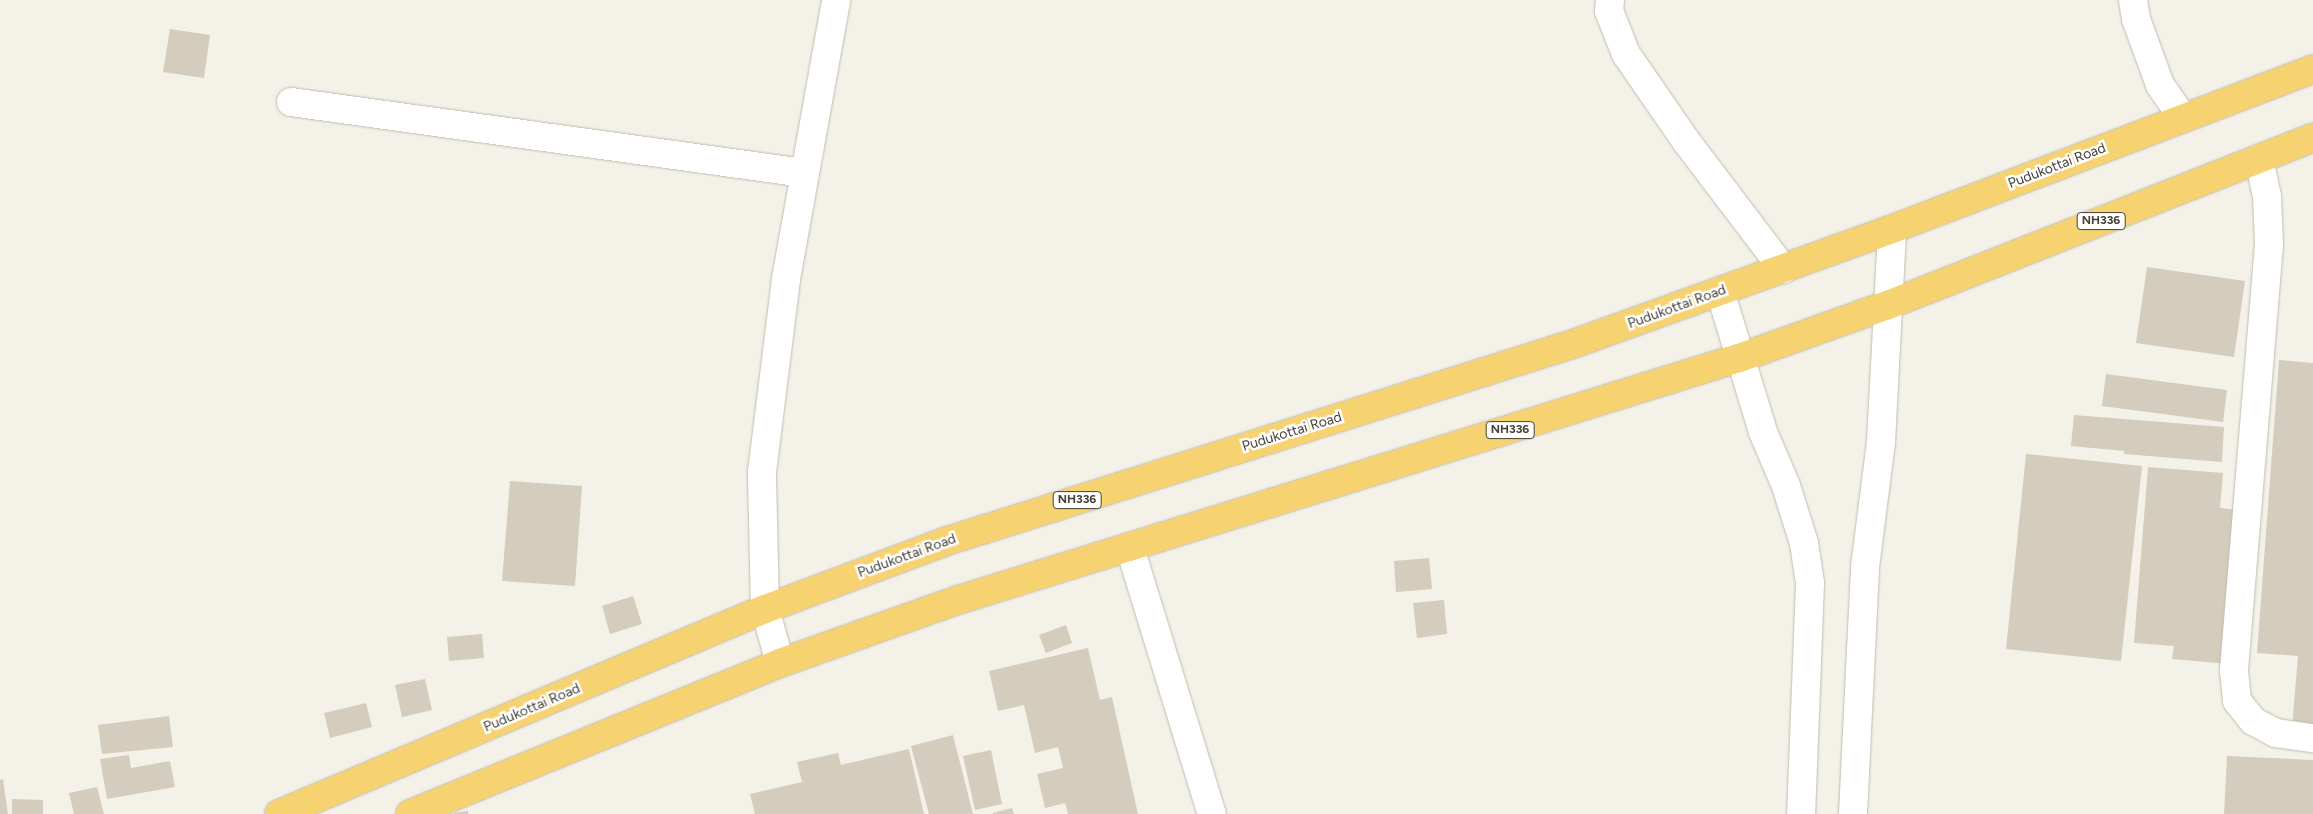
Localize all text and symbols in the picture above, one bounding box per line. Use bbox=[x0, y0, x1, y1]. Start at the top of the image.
street label: Pudukottai Road bbox=[2006, 140, 2108, 192]
road number: NH336 bbox=[2076, 212, 2126, 230]
street label: Pudukottai Road bbox=[1626, 281, 1728, 333]
street label: Pudukottai Road bbox=[1240, 409, 1344, 455]
road number: NH336 bbox=[1485, 420, 1535, 440]
road number: NH336 bbox=[1052, 490, 1102, 510]
street label: Pudukottai Road bbox=[856, 530, 958, 582]
street label: Pudukottai Road bbox=[481, 680, 583, 736]

